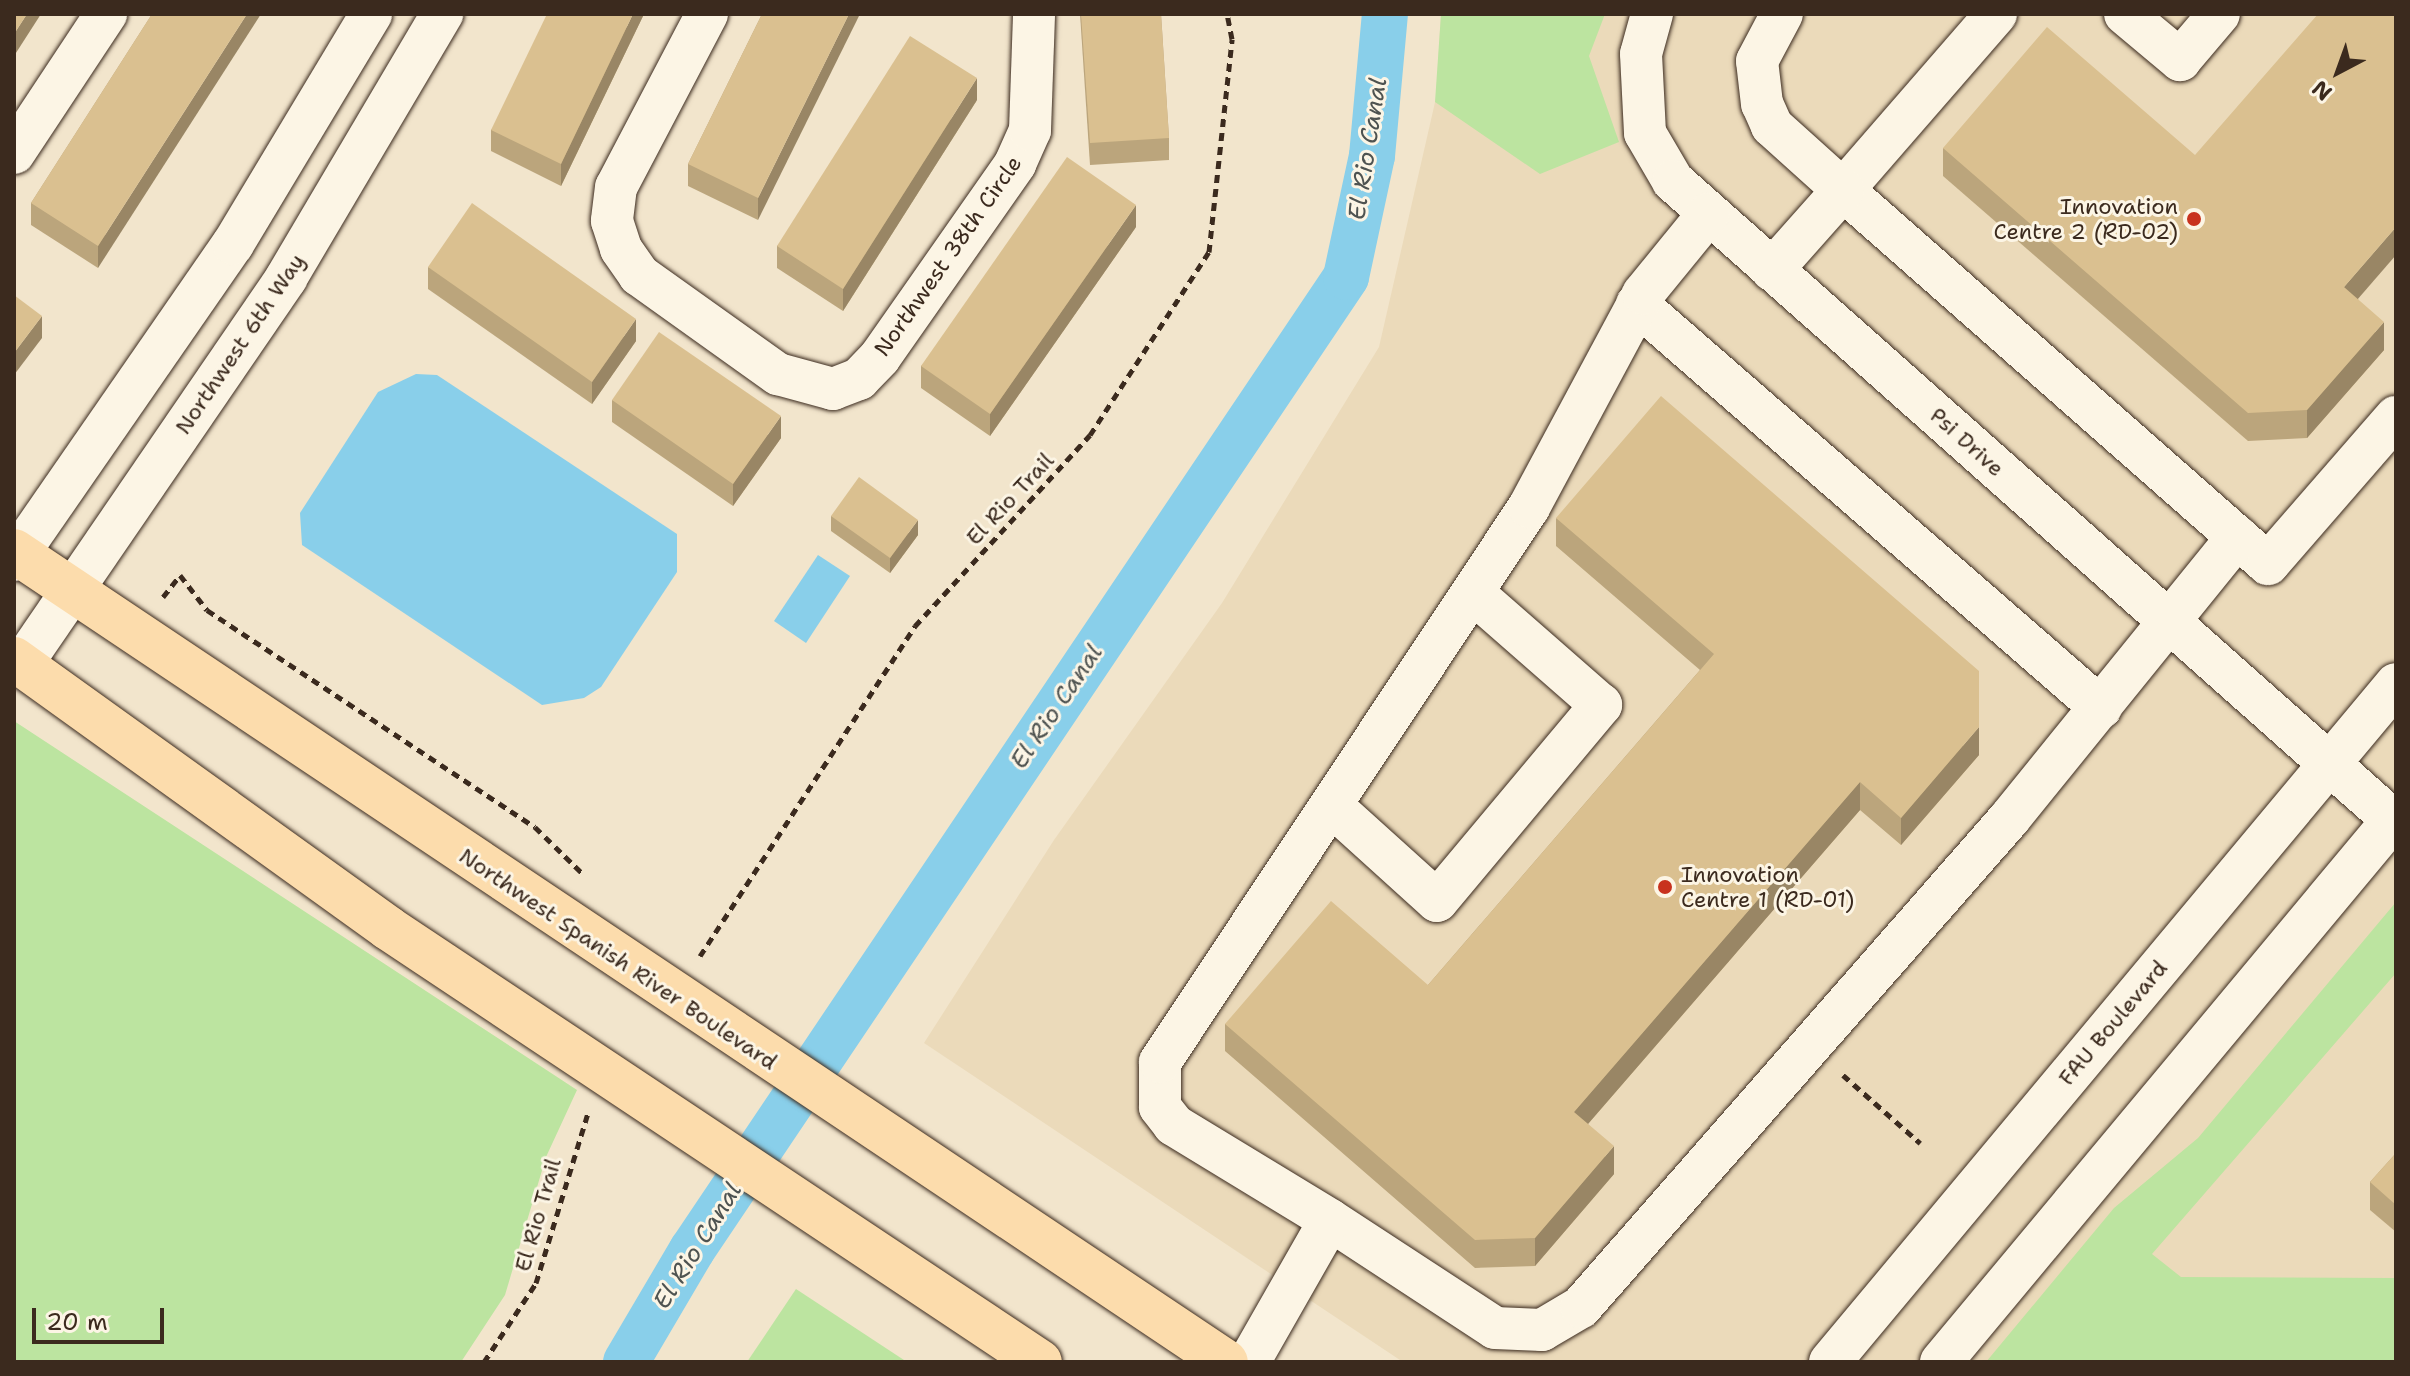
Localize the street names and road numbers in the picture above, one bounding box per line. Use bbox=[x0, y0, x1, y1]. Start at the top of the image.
street label: Northwest 38th Circle bbox=[869, 151, 1027, 361]
street label: Northwest 6th Way bbox=[170, 249, 310, 439]
street label: Psi Drive bbox=[1925, 402, 2009, 482]
street label: El Rio Trail bbox=[961, 447, 1059, 551]
street label: Northwest Spanish River Boulevard bbox=[454, 843, 782, 1075]
street label: FAU Boulevard bbox=[2053, 955, 2173, 1091]
street label: El Rio Trail bbox=[509, 1155, 567, 1275]

